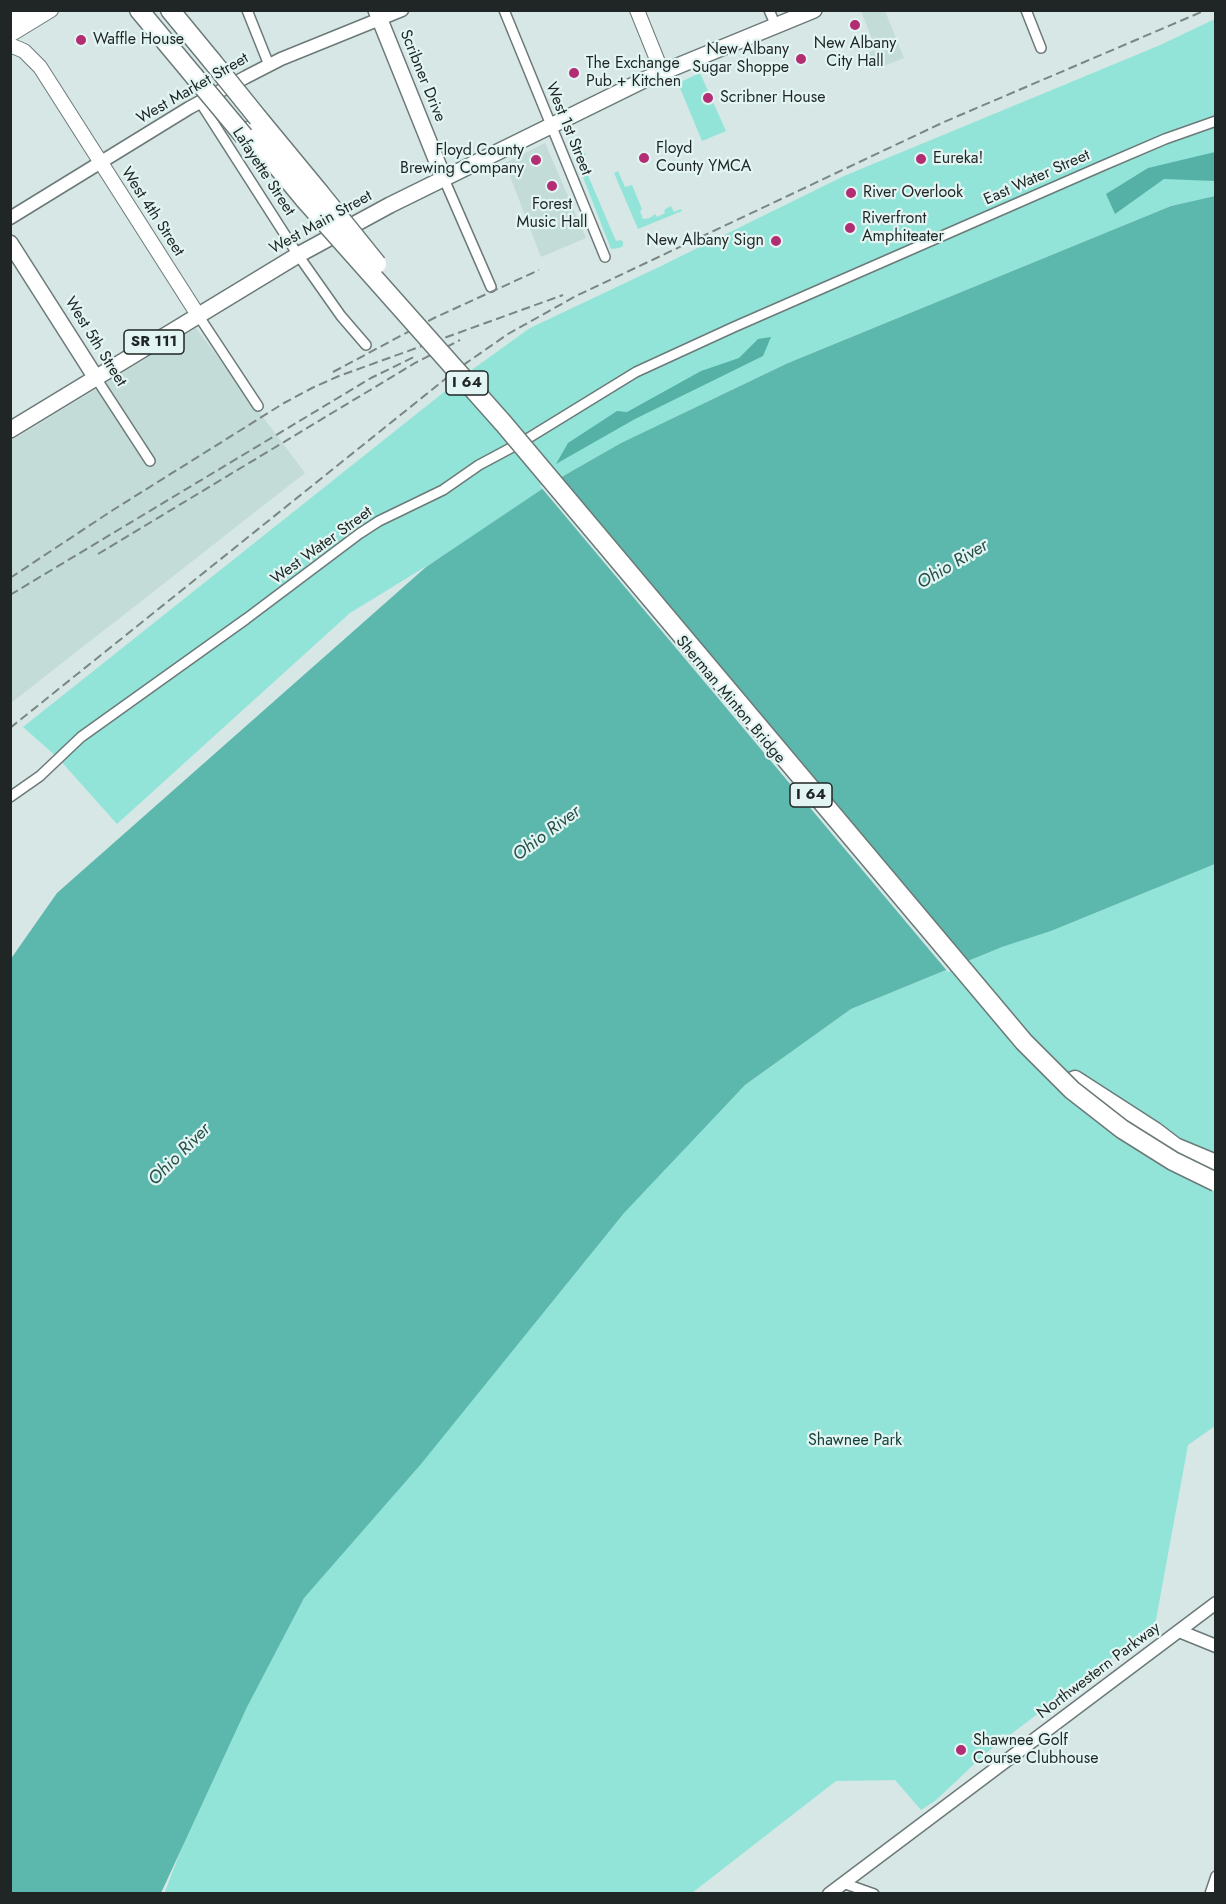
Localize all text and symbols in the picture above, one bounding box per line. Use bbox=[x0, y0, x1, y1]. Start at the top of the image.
marker: New Albany City Hall bbox=[848, 18, 862, 32]
street label: Scribner Drive bbox=[395, 27, 449, 125]
place label: Waffle House bbox=[93, 30, 184, 50]
marker: Waffle House bbox=[74, 33, 88, 47]
place label: New Albany City Hall bbox=[814, 34, 896, 72]
place label: New Albany Sugar Shoppe bbox=[692, 40, 789, 78]
street label: West Market Street bbox=[134, 49, 252, 129]
marker: New Albany Sugar Shoppe bbox=[794, 52, 808, 66]
place label: The Exchange Pub + Kitchen bbox=[586, 54, 681, 92]
marker: The Exchange Pub + Kitchen bbox=[567, 66, 581, 80]
street label: West 1st Street bbox=[541, 80, 595, 178]
place label: Scribner House bbox=[720, 88, 825, 108]
marker: Scribner House bbox=[701, 91, 715, 105]
street label: Lafayette Street bbox=[227, 124, 299, 220]
place label: Floyd County YMCA bbox=[656, 139, 751, 177]
place label: Floyd County Brewing Company bbox=[400, 141, 524, 179]
street label: East Water Street bbox=[981, 146, 1093, 210]
place label: Eureka! bbox=[933, 149, 983, 169]
marker: Floyd County YMCA bbox=[637, 151, 651, 165]
marker: Eureka! bbox=[914, 152, 928, 166]
marker: Floyd County Brewing Company bbox=[529, 153, 543, 167]
street label: West 4th Street bbox=[116, 164, 188, 260]
marker: Forest Music Hall bbox=[545, 179, 559, 193]
place label: River Overlook bbox=[863, 183, 963, 203]
marker: River Overlook bbox=[844, 186, 858, 200]
street label: West Main Street bbox=[266, 187, 376, 259]
place label: Forest Music Hall bbox=[517, 195, 587, 233]
place label: Riverfront Amphiteater bbox=[862, 209, 944, 247]
marker: Riverfront Amphiteater bbox=[843, 221, 857, 235]
place label: New Albany Sign bbox=[646, 231, 764, 251]
marker: New Albany Sign bbox=[769, 234, 783, 248]
street label: West 5th Street bbox=[60, 294, 130, 390]
road number: SR 111 bbox=[124, 330, 184, 354]
road number: I 64 bbox=[446, 371, 488, 395]
street label: West Water Street bbox=[268, 503, 376, 589]
water label: Ohio River bbox=[914, 535, 992, 595]
street label: Sherman Minton Bridge bbox=[671, 632, 789, 768]
road number: I 64 bbox=[790, 783, 832, 807]
water label: Ohio River bbox=[509, 802, 585, 866]
water label: Ohio River bbox=[144, 1119, 216, 1191]
park label: Shawnee Park bbox=[808, 1431, 902, 1451]
street label: Northwestern Parkway bbox=[1034, 1618, 1164, 1724]
place label: Shawnee Golf Course Clubhouse bbox=[973, 1731, 1098, 1769]
marker: Shawnee Golf Course Clubhouse bbox=[954, 1743, 968, 1757]

